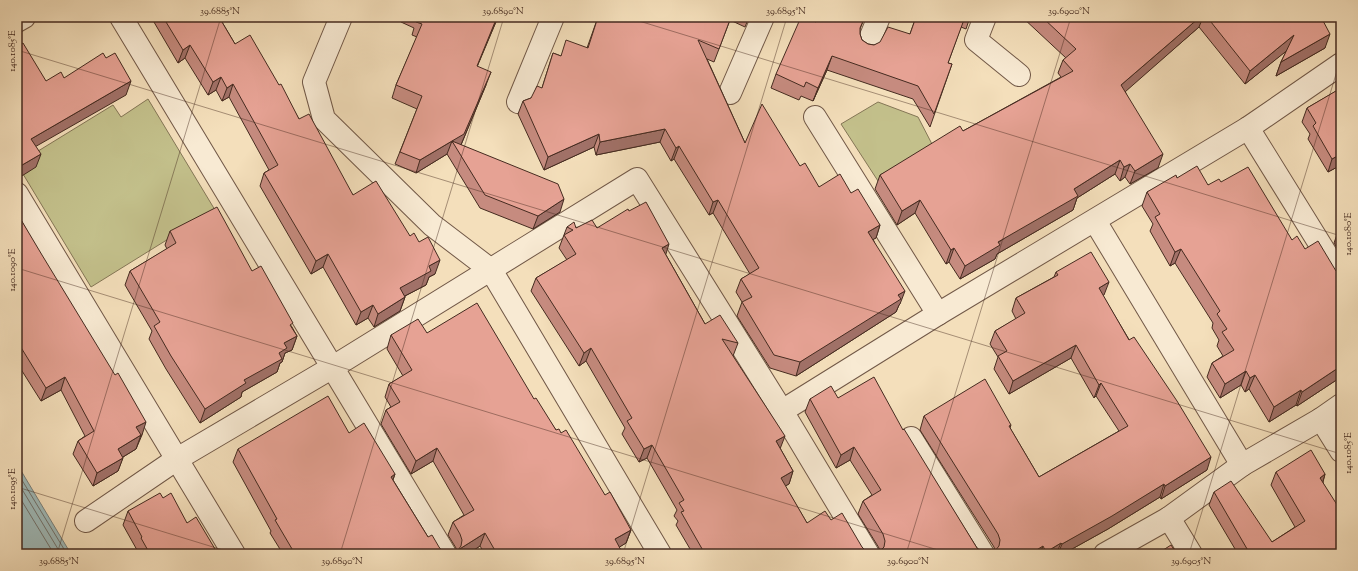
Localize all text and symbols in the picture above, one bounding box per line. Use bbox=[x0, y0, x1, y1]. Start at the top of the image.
text: 39.6885°N bbox=[200, 4, 240, 19]
text: 39.6890°N bbox=[482, 4, 524, 19]
text: 39.6895°N bbox=[766, 4, 806, 19]
text: 39.6900°N bbox=[1048, 4, 1090, 19]
text: 140.1085°E bbox=[5, 30, 20, 72]
text: 140.1080°E bbox=[1341, 212, 1356, 256]
text: 140.1090°E bbox=[5, 248, 20, 292]
text: 140.1085°E bbox=[1341, 432, 1356, 474]
text: 140.1095°E bbox=[5, 468, 20, 510]
text: 39.6885°N bbox=[39, 554, 79, 569]
text: 39.6890°N bbox=[321, 554, 363, 569]
text: 39.6895°N bbox=[605, 554, 645, 569]
text: 39.6900°N bbox=[887, 554, 929, 569]
text: 39.6905°N bbox=[1171, 554, 1211, 569]

